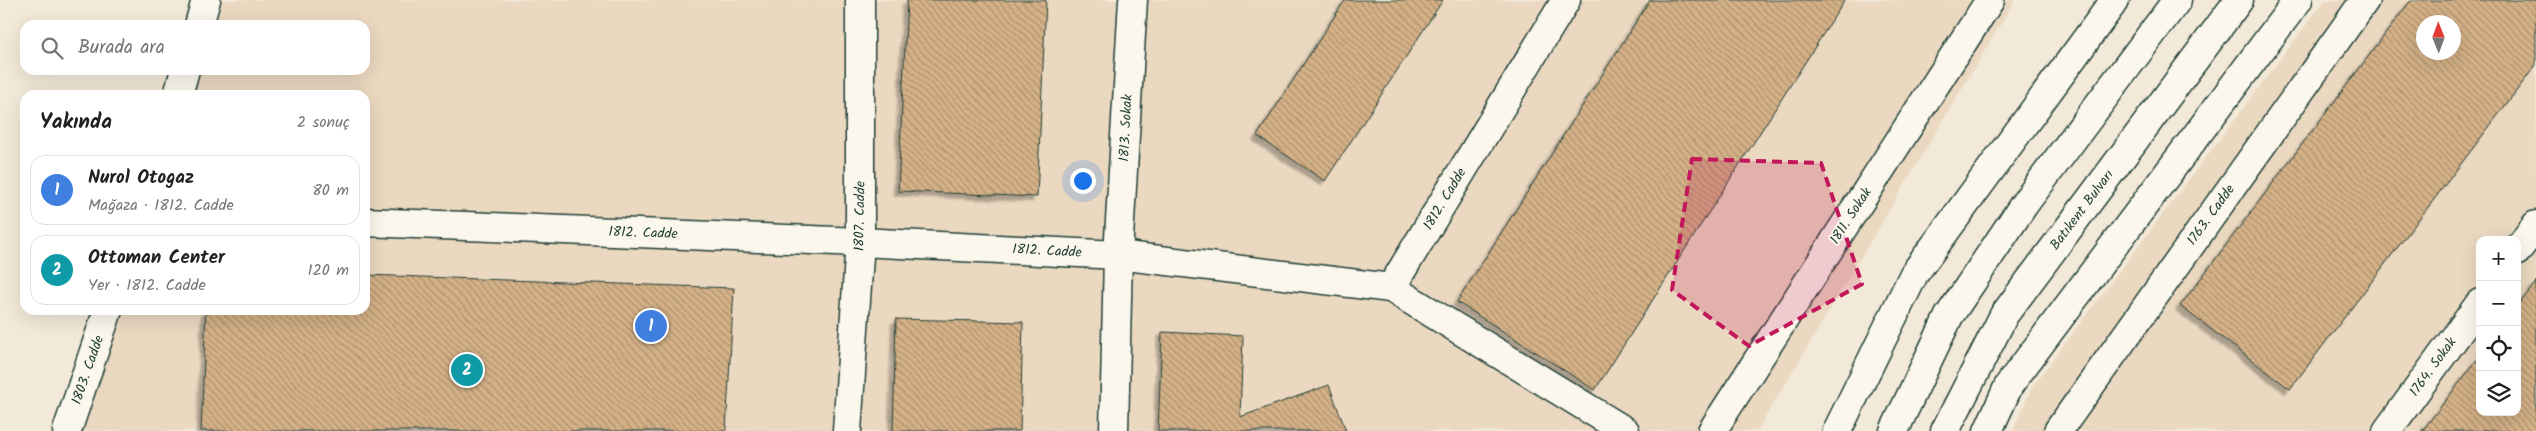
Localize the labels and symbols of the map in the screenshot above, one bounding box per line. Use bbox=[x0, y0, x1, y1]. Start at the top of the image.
north arrow bbox=[2416, 15, 2461, 60]
street label: 1813. Sokak bbox=[1113, 93, 1139, 162]
street label: 1812. Cadde bbox=[1418, 163, 1473, 234]
street label: Batıkent Bulvarı bbox=[2044, 165, 2120, 255]
your location bbox=[1070, 168, 1096, 194]
street label: 1763. Cadde bbox=[2181, 179, 2241, 250]
street label: 1807. Cadde bbox=[848, 180, 872, 251]
street label: 1811. Sokak bbox=[1824, 183, 1878, 249]
street label: 1812. Cadde bbox=[608, 221, 679, 245]
street label: 1812. Cadde bbox=[1012, 238, 1083, 264]
pin: 1 bbox=[635, 307, 667, 345]
street label: 1803. Cadde bbox=[66, 332, 110, 408]
street label: 1764. Sokak bbox=[2404, 332, 2462, 401]
pin: 2 bbox=[451, 351, 483, 389]

